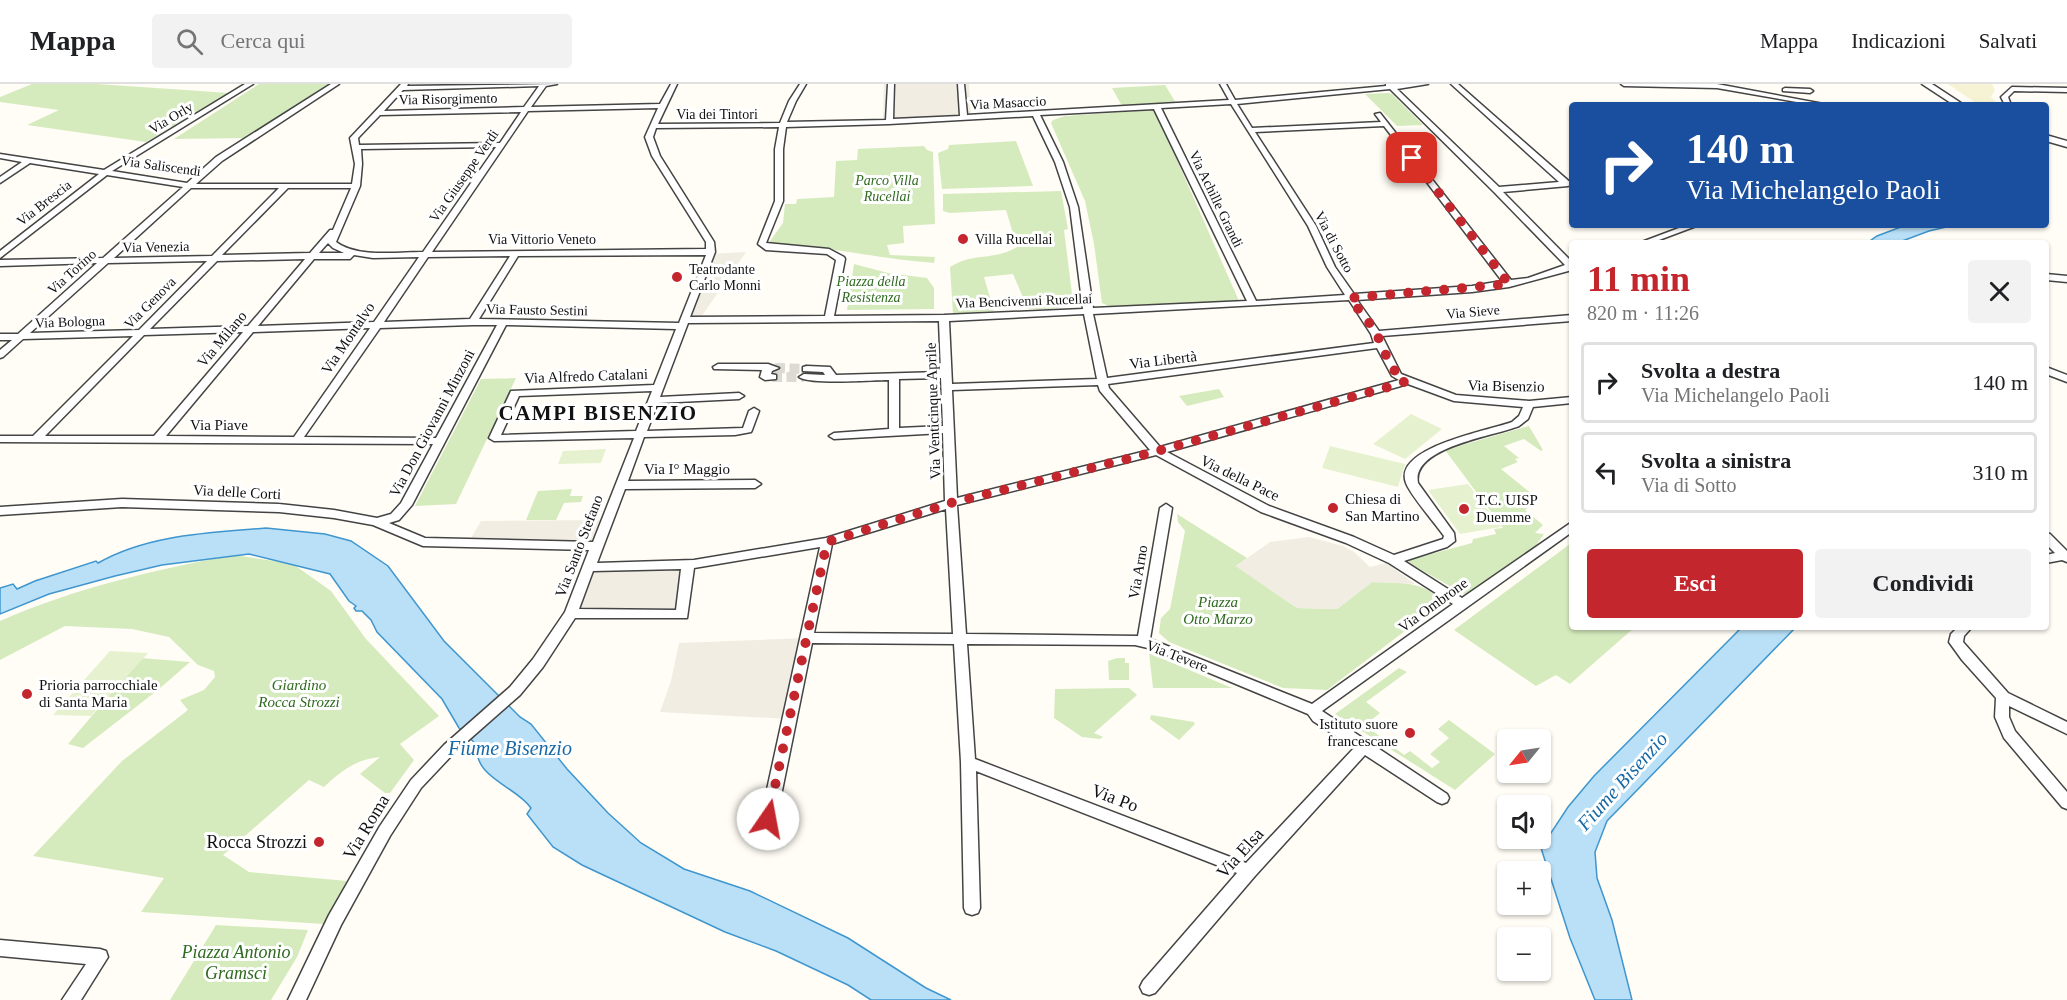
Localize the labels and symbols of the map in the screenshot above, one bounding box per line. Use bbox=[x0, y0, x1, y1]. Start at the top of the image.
street label: Via Risorgimento bbox=[398, 91, 498, 107]
street label: Via Masaccio bbox=[969, 94, 1047, 112]
street label: Via Orly bbox=[146, 99, 196, 137]
street label: Via dei Tintori bbox=[676, 107, 758, 122]
street label: Via Giuseppe Verdi bbox=[427, 127, 502, 225]
pin bbox=[1386, 132, 1437, 183]
street label: Via Achille Grandi bbox=[1186, 148, 1246, 250]
street label: Via Saliscendi bbox=[120, 153, 202, 179]
park label: Parco Villa Rucellai bbox=[854, 173, 919, 204]
street label: Via Brescia bbox=[14, 177, 75, 229]
street label: Via di Sotto bbox=[1312, 209, 1356, 275]
street label: Via Vittorio Veneto bbox=[488, 232, 596, 247]
marker: Villa Rucellai bbox=[956, 232, 970, 246]
place label: Villa Rucellai bbox=[975, 232, 1052, 247]
street label: Via Venezia bbox=[122, 239, 190, 255]
street label: Via Torino bbox=[45, 246, 99, 298]
place label: Teatrodante Carlo Monni bbox=[689, 262, 761, 293]
marker: Teatrodante Carlo Monni bbox=[670, 270, 684, 284]
street label: Via Genova bbox=[121, 274, 179, 332]
park label: Piazza della Resistenza bbox=[836, 274, 905, 305]
street label: Via Bencivenni Rucellai bbox=[955, 291, 1093, 311]
street label: Via Montalvo bbox=[318, 299, 378, 377]
street label: Via Fausto Sestini bbox=[486, 302, 588, 318]
street label: Via Sieve bbox=[1445, 302, 1501, 322]
street label: Via Milano bbox=[194, 308, 250, 370]
street label: Via Bologna bbox=[35, 313, 106, 331]
street label: Via Venticinque Aprile bbox=[923, 342, 943, 480]
street label: Via Don Giovanni Minzoni bbox=[386, 347, 478, 499]
street label: Via Libertà bbox=[1128, 348, 1198, 372]
street label: Via Alfredo Catalani bbox=[524, 366, 648, 386]
street label: Via Bisenzio bbox=[1467, 377, 1545, 395]
district label: CAMPI BISENZIO bbox=[499, 401, 697, 425]
street label: Via Piave bbox=[190, 417, 248, 433]
street label: Via della Pace bbox=[1198, 452, 1282, 504]
street label: Via I° Maggio bbox=[644, 461, 730, 477]
street label: Via delle Corti bbox=[193, 482, 281, 502]
place label: Chiesa di San Martino bbox=[1345, 491, 1420, 524]
place label: T.C. UISP Duemme bbox=[1476, 492, 1538, 525]
street label: Via Santo Stefano bbox=[552, 493, 606, 599]
marker: Chiesa di San Martino bbox=[1326, 501, 1340, 515]
marker: T.C. UISP Duemme bbox=[1457, 502, 1471, 516]
street label: Via Arno bbox=[1125, 544, 1151, 600]
street label: Via Ombrone bbox=[1395, 574, 1471, 635]
park label: Piazza Otto Marzo bbox=[1183, 594, 1253, 627]
street label: Via Tevere bbox=[1144, 637, 1210, 675]
place label: Prioria parrocchiale di Santa Maria bbox=[39, 677, 158, 710]
park label: Giardino Rocca Strozzi bbox=[257, 677, 340, 710]
marker: Prioria parrocchiale di Santa Maria bbox=[20, 687, 34, 701]
place label: Istituto suore francescane bbox=[1319, 716, 1398, 749]
marker: Istituto suore francescane bbox=[1403, 726, 1417, 740]
water label: Fiume Bisenzio bbox=[1572, 728, 1672, 835]
north arrow bbox=[1497, 729, 1551, 783]
water label: Fiume Bisenzio bbox=[447, 737, 572, 759]
street label: Via Po bbox=[1089, 780, 1141, 816]
position arrow bbox=[736, 787, 800, 851]
street label: Via Roma bbox=[339, 791, 393, 863]
street label: Via Elsa bbox=[1212, 824, 1268, 882]
place label: Rocca Strozzi bbox=[207, 832, 307, 852]
marker: Rocca Strozzi bbox=[312, 835, 326, 849]
park label: Piazza Antonio Gramsci bbox=[180, 942, 291, 983]

